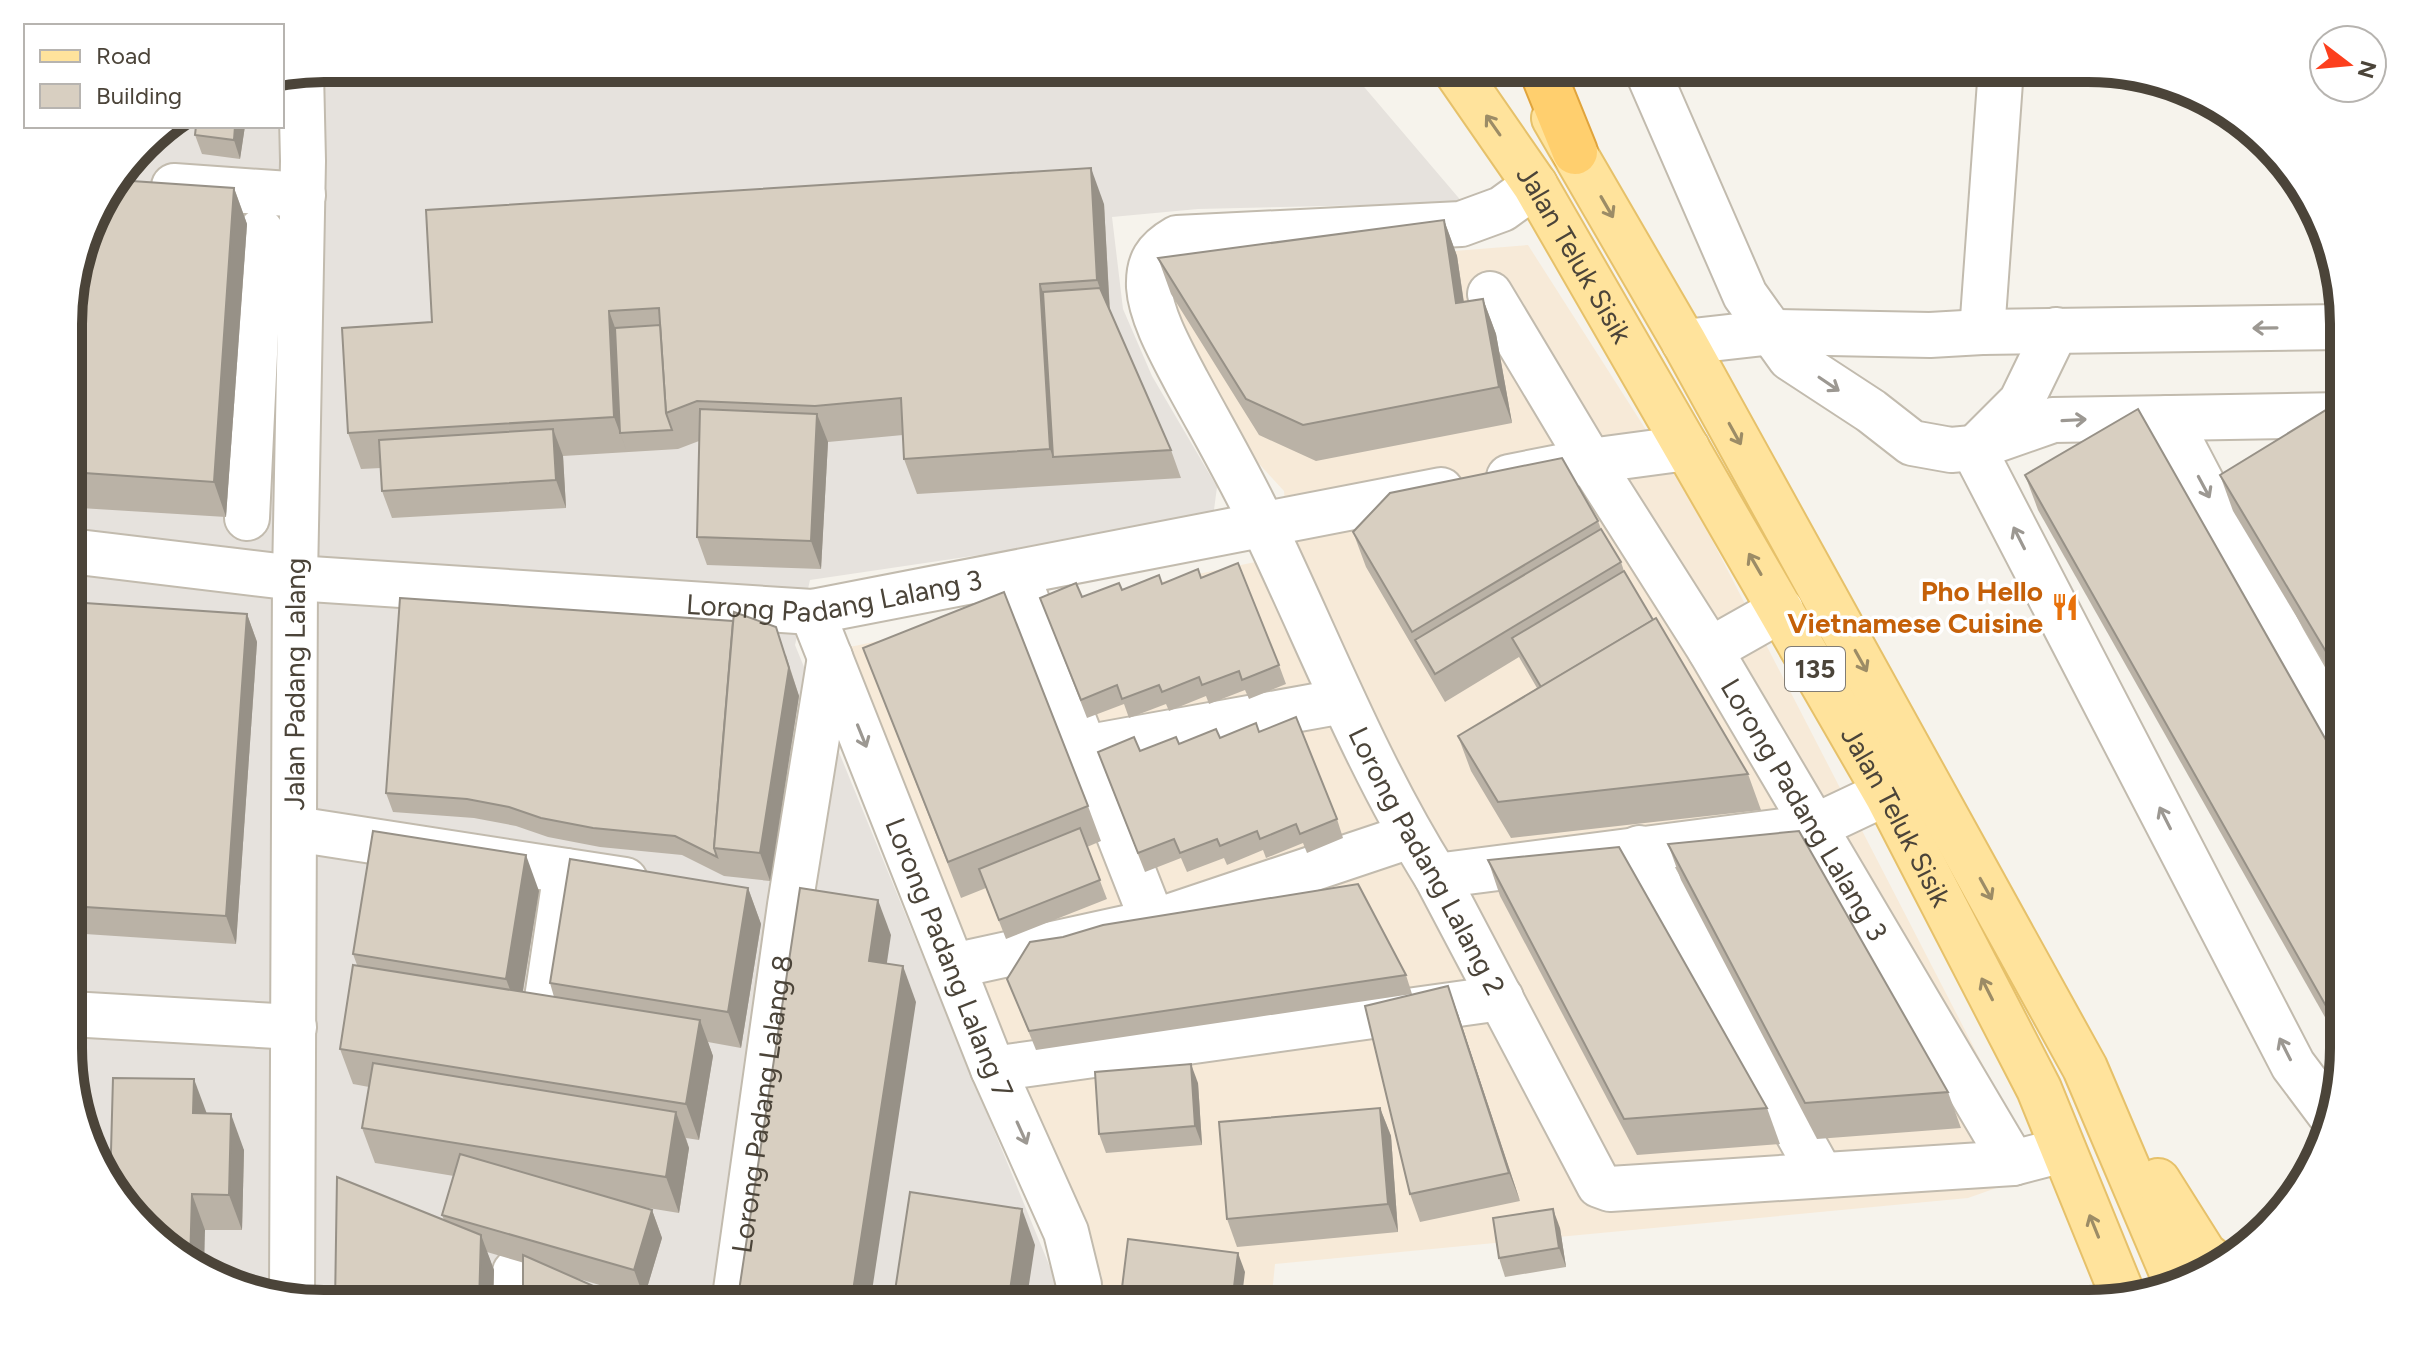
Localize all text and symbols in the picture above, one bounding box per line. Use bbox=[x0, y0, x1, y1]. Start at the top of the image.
legend bbox=[24, 24, 284, 128]
north arrow bbox=[2308, 24, 2388, 104]
text: Road bbox=[96, 41, 151, 70]
text: N bbox=[2351, 57, 2382, 81]
text: Building bbox=[96, 81, 182, 110]
one-way arrow bbox=[1485, 114, 1501, 136]
street label: Jalan Teluk Sisik bbox=[1509, 159, 1640, 349]
one-way arrow bbox=[1599, 195, 1615, 218]
one-way arrow bbox=[2252, 320, 2279, 335]
one-way arrow bbox=[1818, 376, 1840, 392]
one-way arrow bbox=[2060, 412, 2087, 427]
one-way arrow bbox=[1727, 421, 1743, 445]
one-way arrow bbox=[2196, 474, 2212, 498]
one-way arrow bbox=[2011, 526, 2027, 550]
one-way arrow bbox=[1747, 553, 1763, 576]
street label: Jalan Padang Lalang bbox=[277, 557, 312, 811]
street label: Lorong Padang Lalang 3 bbox=[685, 562, 985, 629]
place label: Pho Hello Vietnamese Cuisine bbox=[1787, 574, 2043, 640]
restaurant icon: Pho Hello Vietnamese Cuisine bbox=[2050, 592, 2080, 622]
road number: 135 bbox=[1785, 647, 1845, 691]
one-way arrow bbox=[1853, 649, 1869, 672]
street label: Lorong Padang Lalang 3 bbox=[1714, 672, 1895, 947]
street label: Jalan Teluk Sisik bbox=[1834, 720, 1959, 913]
street label: Lorong Padang Lalang 2 bbox=[1341, 721, 1513, 1001]
one-way arrow bbox=[856, 723, 870, 748]
one-way arrow bbox=[2157, 807, 2172, 831]
street label: Lorong Padang Lalang 7 bbox=[878, 813, 1021, 1103]
one-way arrow bbox=[1979, 876, 1995, 900]
street label: Lorong Padang Lalang 8 bbox=[724, 953, 800, 1255]
one-way arrow bbox=[1978, 977, 1994, 1001]
one-way arrow bbox=[2276, 1038, 2292, 1062]
one-way arrow bbox=[1015, 1121, 1030, 1145]
one-way arrow bbox=[2086, 1214, 2100, 1239]

